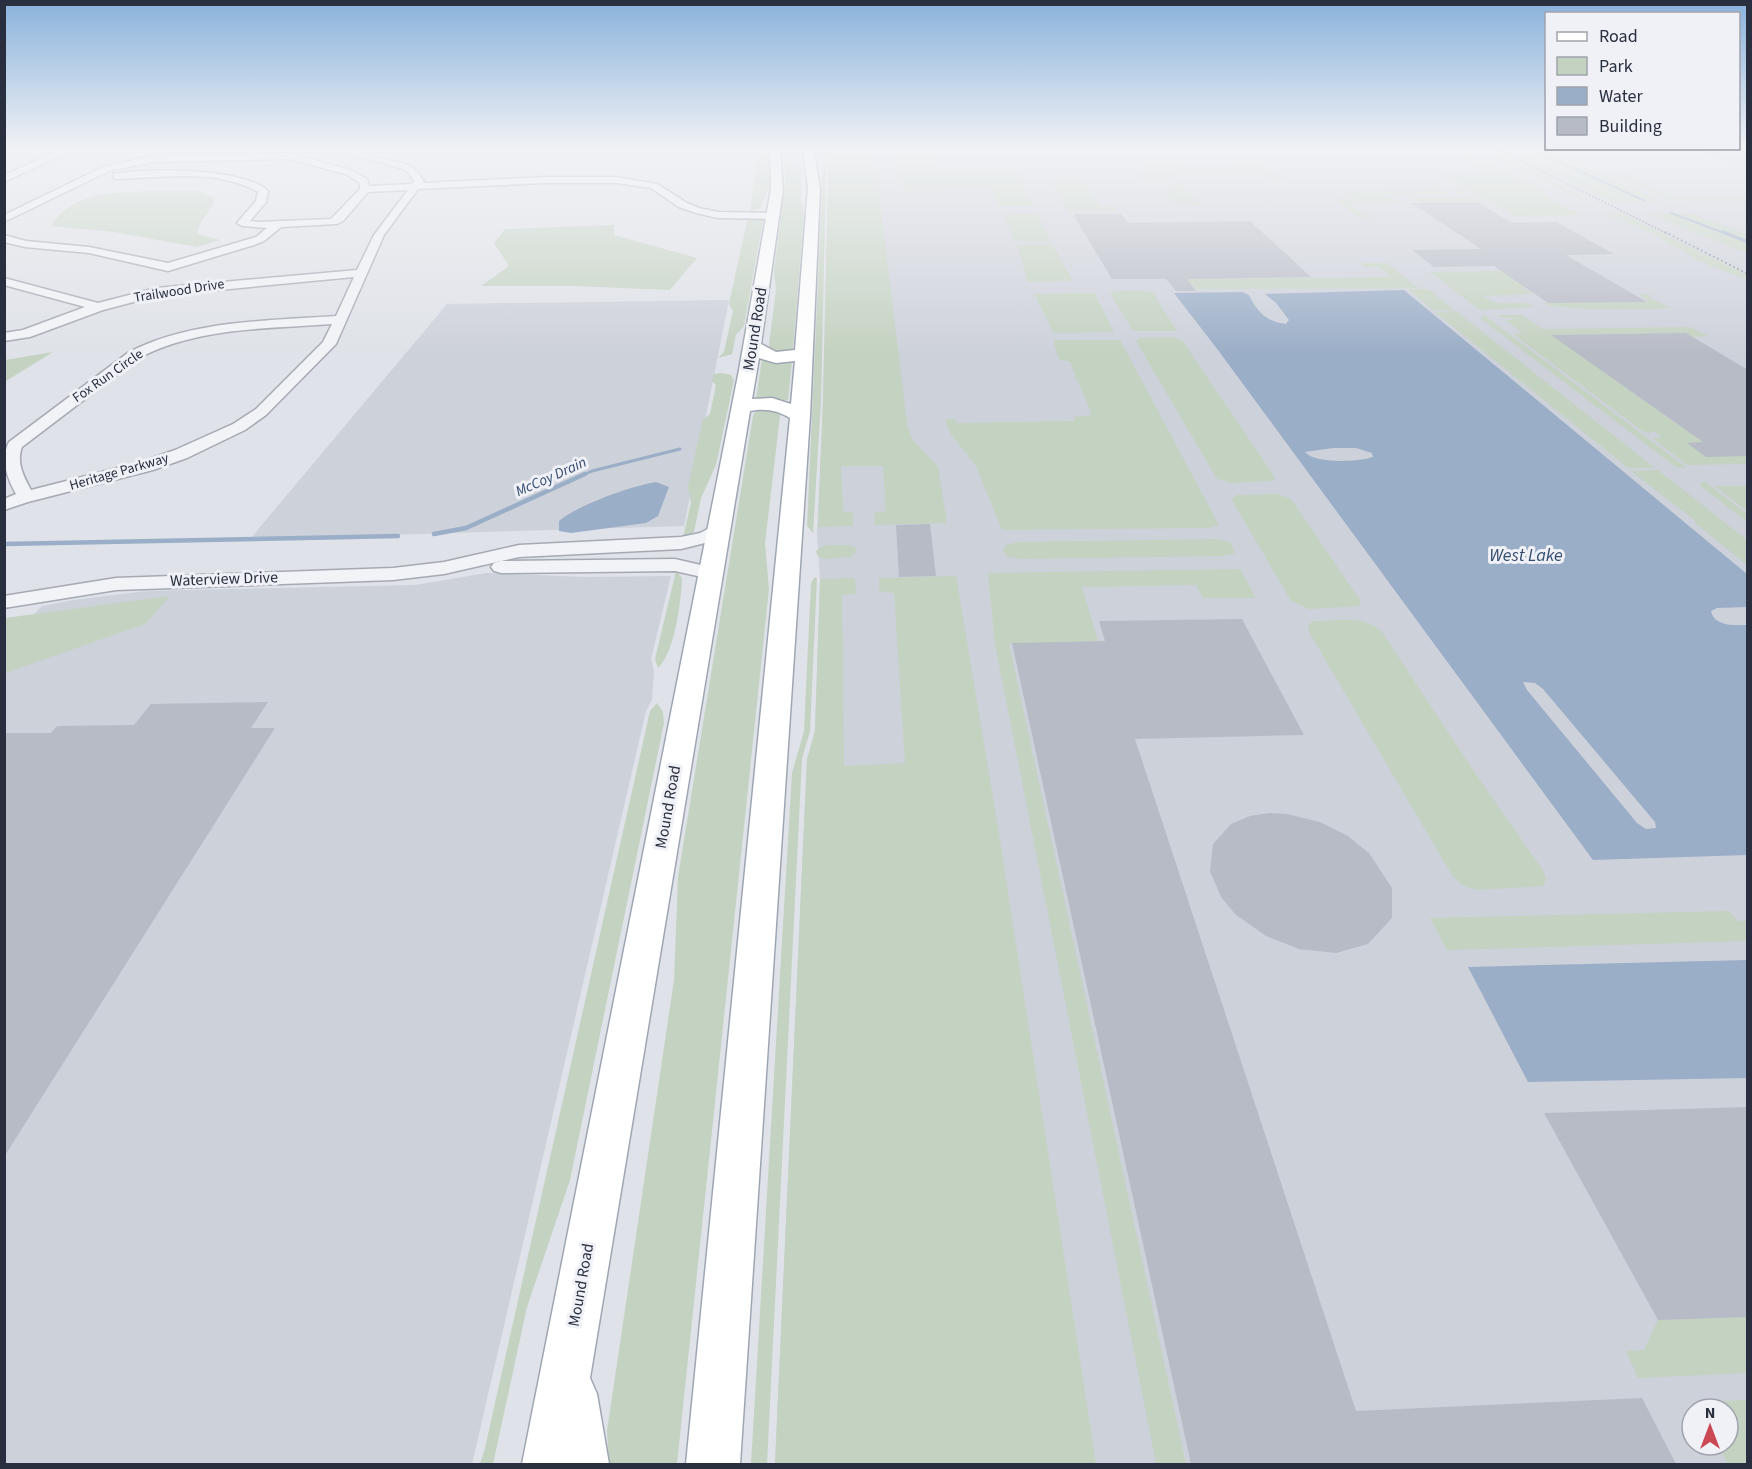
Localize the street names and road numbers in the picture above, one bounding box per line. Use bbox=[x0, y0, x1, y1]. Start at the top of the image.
street label: Trailwood Drive bbox=[132, 274, 226, 308]
street label: Mound Road bbox=[738, 286, 772, 372]
street label: Fox Run Circle bbox=[69, 344, 147, 408]
street label: Heritage Parkway bbox=[67, 448, 171, 496]
street label: Waterview Drive bbox=[170, 566, 278, 592]
street label: Mound Road bbox=[650, 764, 686, 850]
street label: Mound Road bbox=[563, 1242, 599, 1328]

